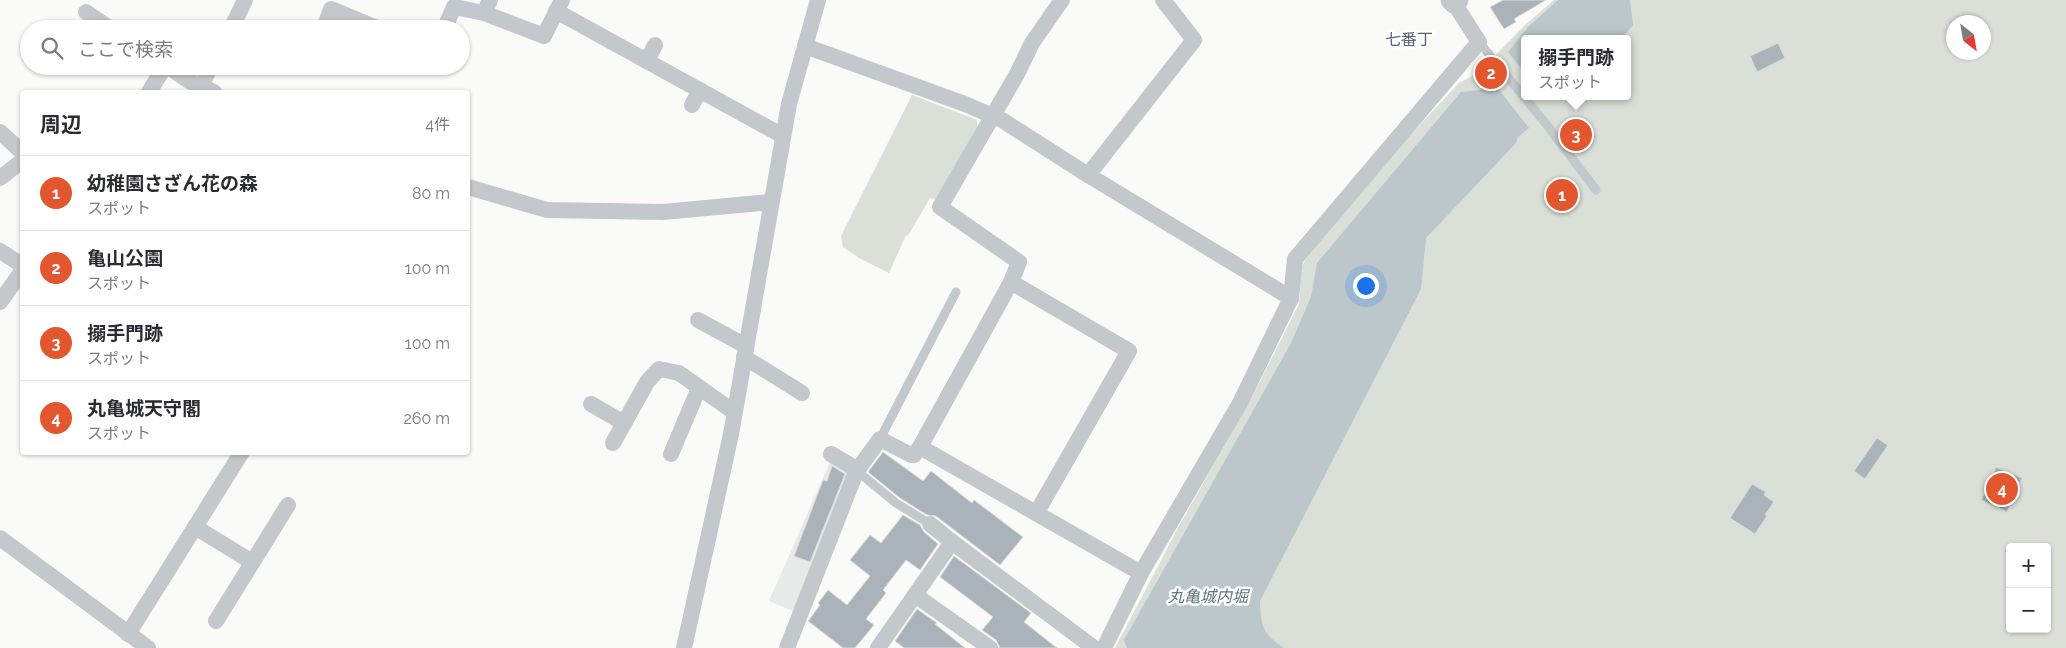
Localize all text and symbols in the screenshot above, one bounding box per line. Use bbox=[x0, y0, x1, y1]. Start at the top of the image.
north arrow bbox=[1946, 15, 1991, 60]
search box bbox=[20, 20, 470, 75]
district label: 七番丁 bbox=[1385, 30, 1433, 49]
icon: search bbox=[38, 34, 66, 62]
popup bbox=[1521, 35, 1631, 100]
text: ここで検索 bbox=[78, 38, 173, 60]
text: 搦手門跡 bbox=[1538, 46, 1614, 68]
pin: 2 bbox=[1475, 54, 1507, 92]
text: スポット bbox=[1538, 73, 1602, 92]
text: 周辺 bbox=[40, 112, 82, 137]
text: 4件 bbox=[425, 115, 450, 134]
pin: 3 bbox=[1560, 116, 1592, 154]
text: 幼稚園さざん花の森 bbox=[87, 172, 258, 194]
pin: 1 bbox=[1546, 176, 1578, 214]
text: 1 bbox=[52, 184, 60, 203]
text: 80 m bbox=[412, 184, 450, 203]
text: スポット bbox=[87, 199, 151, 218]
text: 亀山公園 bbox=[87, 247, 163, 269]
text: 2 bbox=[51, 259, 61, 278]
text: 100 m bbox=[405, 259, 450, 278]
your location bbox=[1353, 273, 1379, 299]
text: スポット bbox=[87, 274, 151, 293]
text: 搦手門跡 bbox=[87, 322, 163, 344]
text: 3 bbox=[52, 334, 60, 353]
text: 100 m bbox=[405, 334, 450, 353]
text: スポット bbox=[87, 349, 151, 368]
text: 丸亀城天守閣 bbox=[87, 397, 201, 419]
text: 4 bbox=[51, 409, 61, 428]
text: 260 m bbox=[403, 409, 450, 428]
text: スポット bbox=[87, 424, 151, 443]
pin: 4 bbox=[1986, 470, 2018, 508]
map controls bbox=[2006, 543, 2051, 633]
button: + bbox=[2006, 543, 2051, 588]
water label: 丸亀城内堀 bbox=[1168, 587, 1251, 606]
button: − bbox=[2006, 588, 2051, 633]

